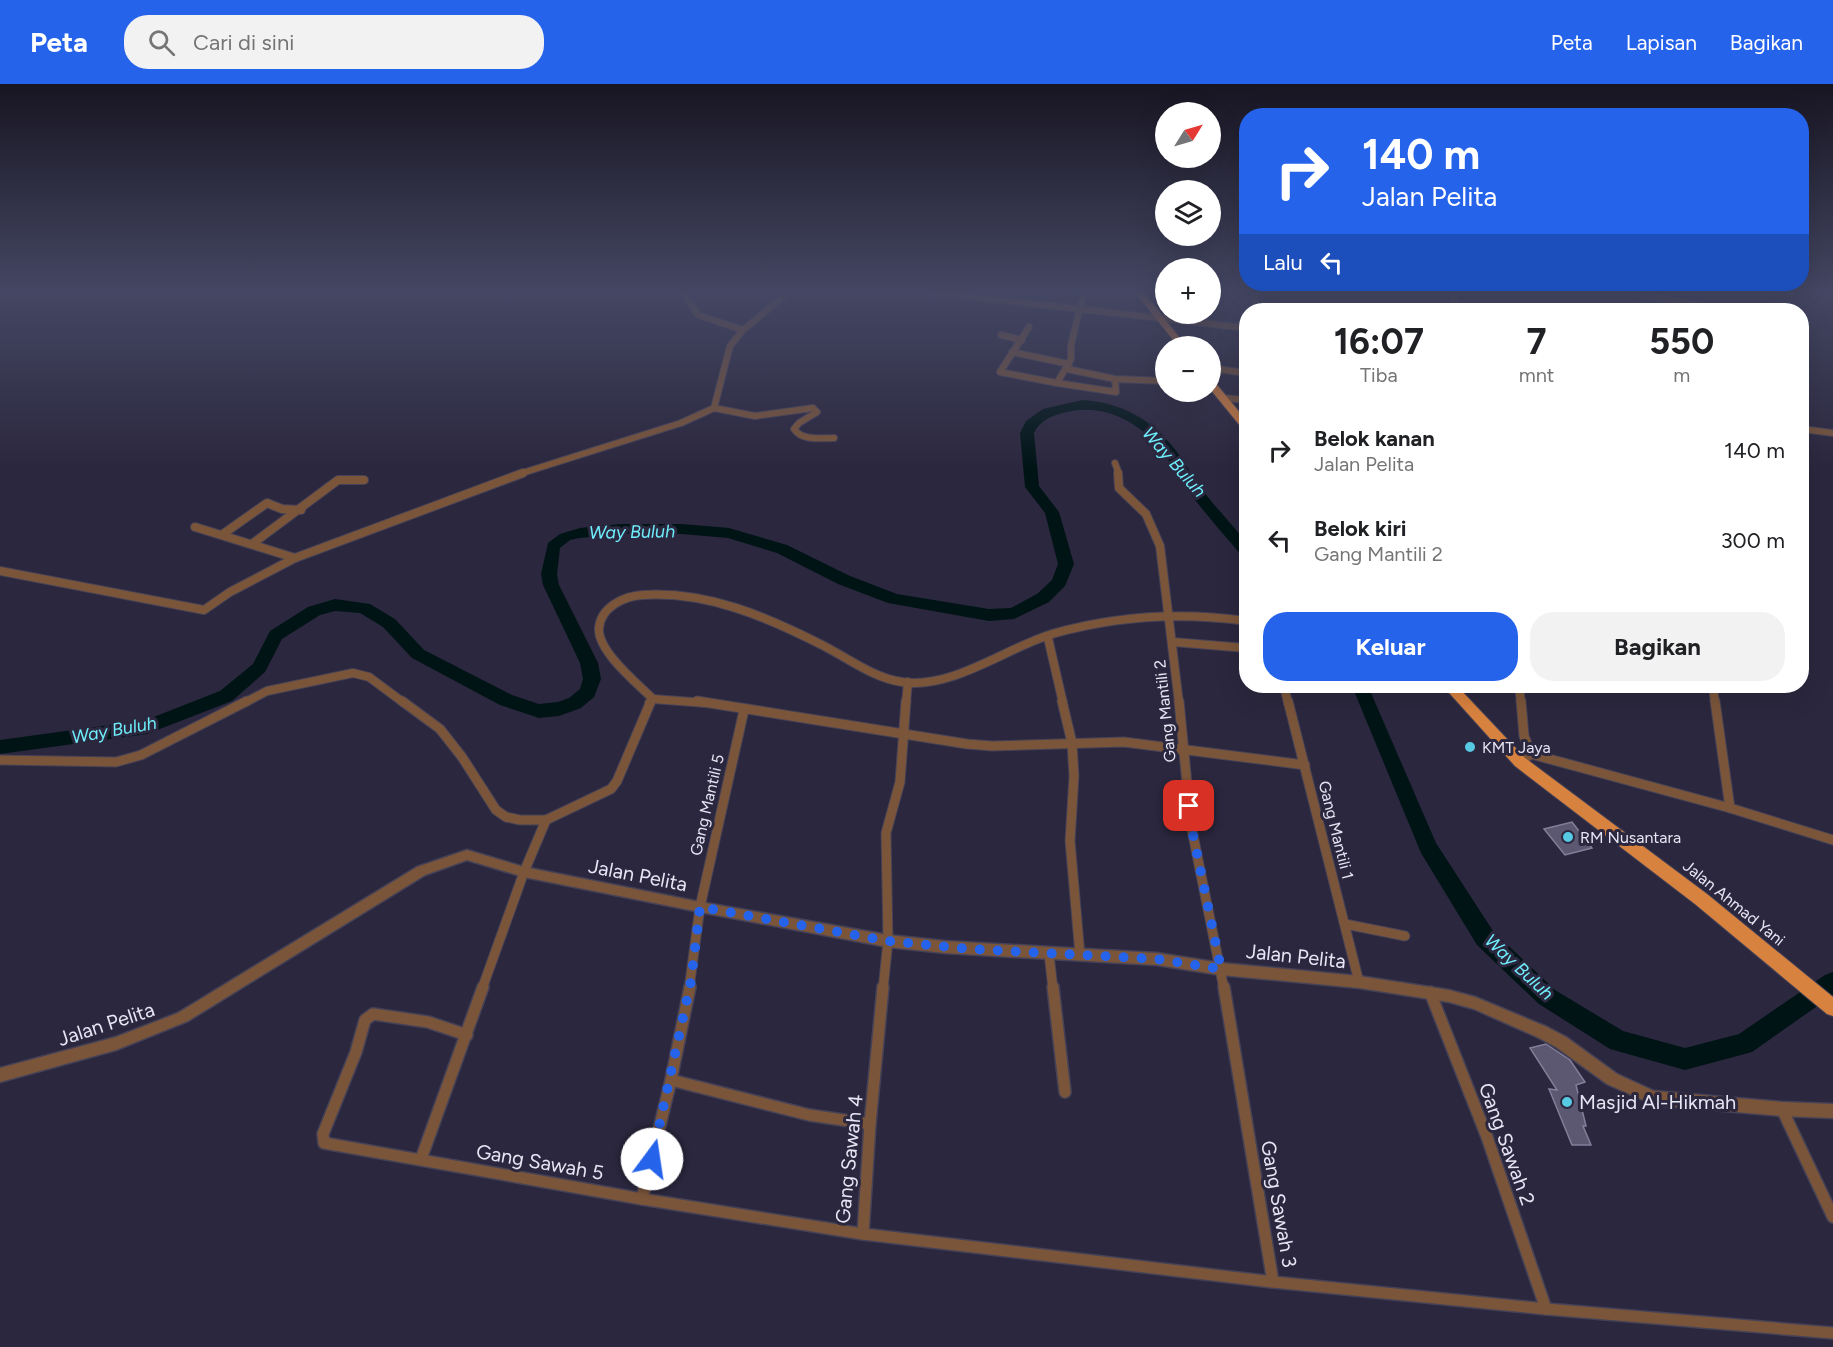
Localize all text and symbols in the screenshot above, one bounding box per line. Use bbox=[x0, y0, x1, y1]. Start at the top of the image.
search box bbox=[124, 15, 544, 69]
text: Peta bbox=[30, 25, 88, 59]
icon: search bbox=[145, 26, 178, 59]
text: Cari di sini bbox=[193, 29, 294, 56]
text: Peta bbox=[1551, 30, 1593, 55]
text: Lapisan bbox=[1626, 30, 1697, 55]
text: Bagikan bbox=[1730, 30, 1803, 55]
north arrow bbox=[1155, 102, 1221, 168]
map controls bbox=[1155, 102, 1221, 402]
text: 140 m bbox=[1362, 129, 1480, 180]
icon: right bbox=[1263, 132, 1341, 210]
button: layers bbox=[1155, 180, 1221, 246]
text: Jalan Pelita bbox=[1362, 180, 1497, 213]
icon: left bbox=[1315, 246, 1348, 279]
text: Lalu bbox=[1263, 249, 1303, 276]
button: + bbox=[1155, 258, 1221, 324]
text: 16:07 bbox=[1334, 320, 1424, 363]
text: 7 bbox=[1527, 320, 1547, 363]
text: 550 bbox=[1649, 320, 1714, 363]
button: − bbox=[1155, 336, 1221, 402]
text: Tiba bbox=[1360, 363, 1398, 387]
text: mnt bbox=[1519, 363, 1554, 387]
text: m bbox=[1673, 363, 1690, 387]
water label: Way Buluh bbox=[1137, 422, 1211, 502]
text: Belok kanan bbox=[1314, 425, 1435, 452]
icon: right bbox=[1263, 434, 1296, 467]
text: 140 m bbox=[1724, 437, 1785, 464]
text: Jalan Pelita bbox=[1314, 452, 1414, 476]
text: Belok kiri bbox=[1314, 515, 1407, 542]
water label: Way Buluh bbox=[589, 520, 675, 544]
icon: left bbox=[1263, 524, 1296, 557]
text: 300 m bbox=[1721, 527, 1785, 554]
text: Gang Mantili 2 bbox=[1314, 542, 1443, 566]
button: Keluar bbox=[1263, 612, 1518, 681]
button: Bagikan bbox=[1530, 612, 1785, 681]
street label: Gang Mantili 2 bbox=[1150, 659, 1180, 763]
water label: Way Buluh bbox=[70, 712, 158, 748]
place label: KMT Jaya bbox=[1482, 738, 1551, 757]
marker: KMT Jaya bbox=[1463, 740, 1477, 754]
street label: Gang Mantili 5 bbox=[686, 753, 728, 857]
street label: Gang Mantili 1 bbox=[1315, 779, 1357, 881]
pin bbox=[1163, 780, 1214, 831]
icon: arrive bbox=[1172, 789, 1205, 822]
place label: RM Nusantara bbox=[1580, 828, 1681, 847]
marker: RM Nusantara bbox=[1561, 830, 1575, 844]
street label: Jalan Pelita bbox=[587, 854, 689, 896]
street label: Jalan Ahmad Yani bbox=[1679, 856, 1789, 950]
water label: Way Buluh bbox=[1480, 930, 1558, 1004]
street label: Jalan Pelita bbox=[1245, 939, 1347, 973]
street label: Jalan Pelita bbox=[55, 997, 157, 1051]
street label: Gang Sawah 2 bbox=[1474, 1080, 1540, 1208]
place label: Masjid Al-Hikmah bbox=[1579, 1090, 1736, 1114]
street label: Gang Sawah 4 bbox=[830, 1093, 868, 1225]
marker: Masjid Al-Hikmah bbox=[1560, 1095, 1574, 1109]
position arrow bbox=[620, 1127, 684, 1191]
street label: Gang Sawah 5 bbox=[474, 1139, 606, 1185]
street label: Gang Sawah 3 bbox=[1256, 1139, 1302, 1269]

